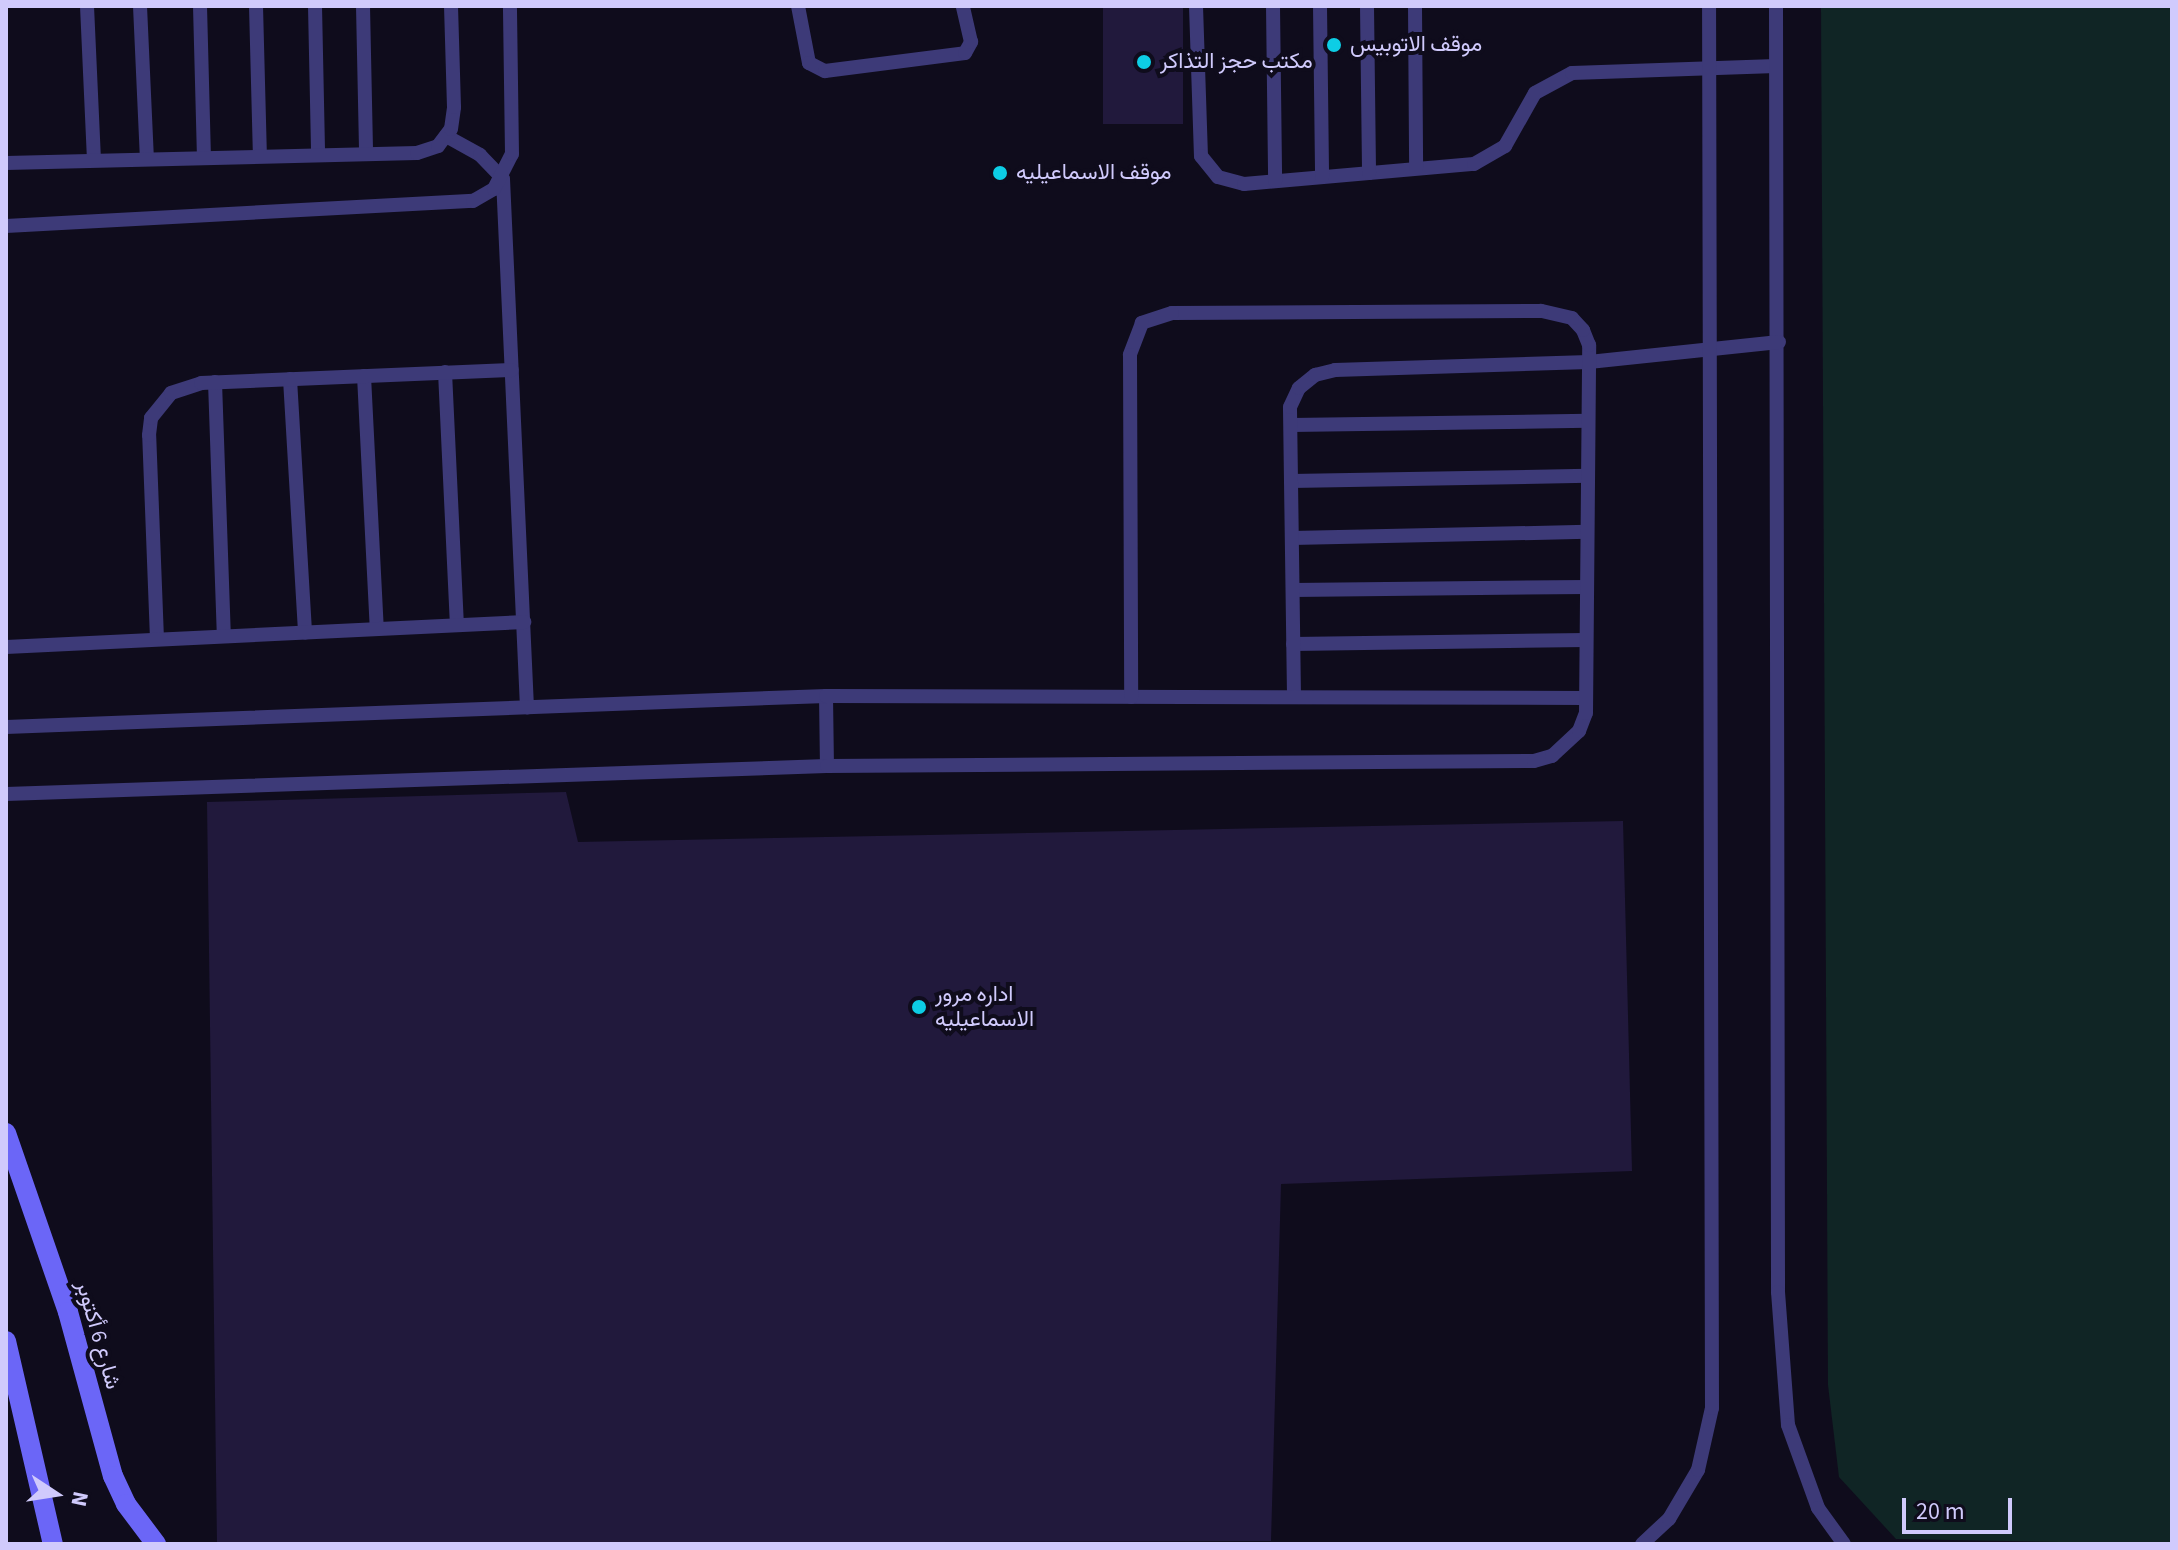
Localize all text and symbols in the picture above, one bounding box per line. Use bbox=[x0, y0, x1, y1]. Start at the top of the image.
place label: موقف الاتوبيس bbox=[1350, 32, 1482, 58]
marker: موقف الاتوبيس bbox=[1325, 36, 1343, 54]
place label: مكتب حجز التذاكر bbox=[1160, 49, 1313, 75]
marker: مكتب حجز التذاكر bbox=[1135, 53, 1153, 71]
place label: موقف الاسماعيليه bbox=[1016, 160, 1172, 186]
marker: موقف الاسماعيليه bbox=[991, 164, 1009, 182]
place label: اداره مرور الاسماعيليه bbox=[935, 981, 1034, 1032]
marker: اداره مرور الاسماعيليه bbox=[910, 998, 928, 1016]
street label: شارع 6 أكتوبر bbox=[70, 1278, 126, 1392]
north arrow bbox=[16, 1454, 96, 1534]
scale bar bbox=[1906, 1482, 2016, 1532]
text: N bbox=[62, 1488, 97, 1509]
text: 20 m bbox=[1916, 1494, 1965, 1529]

